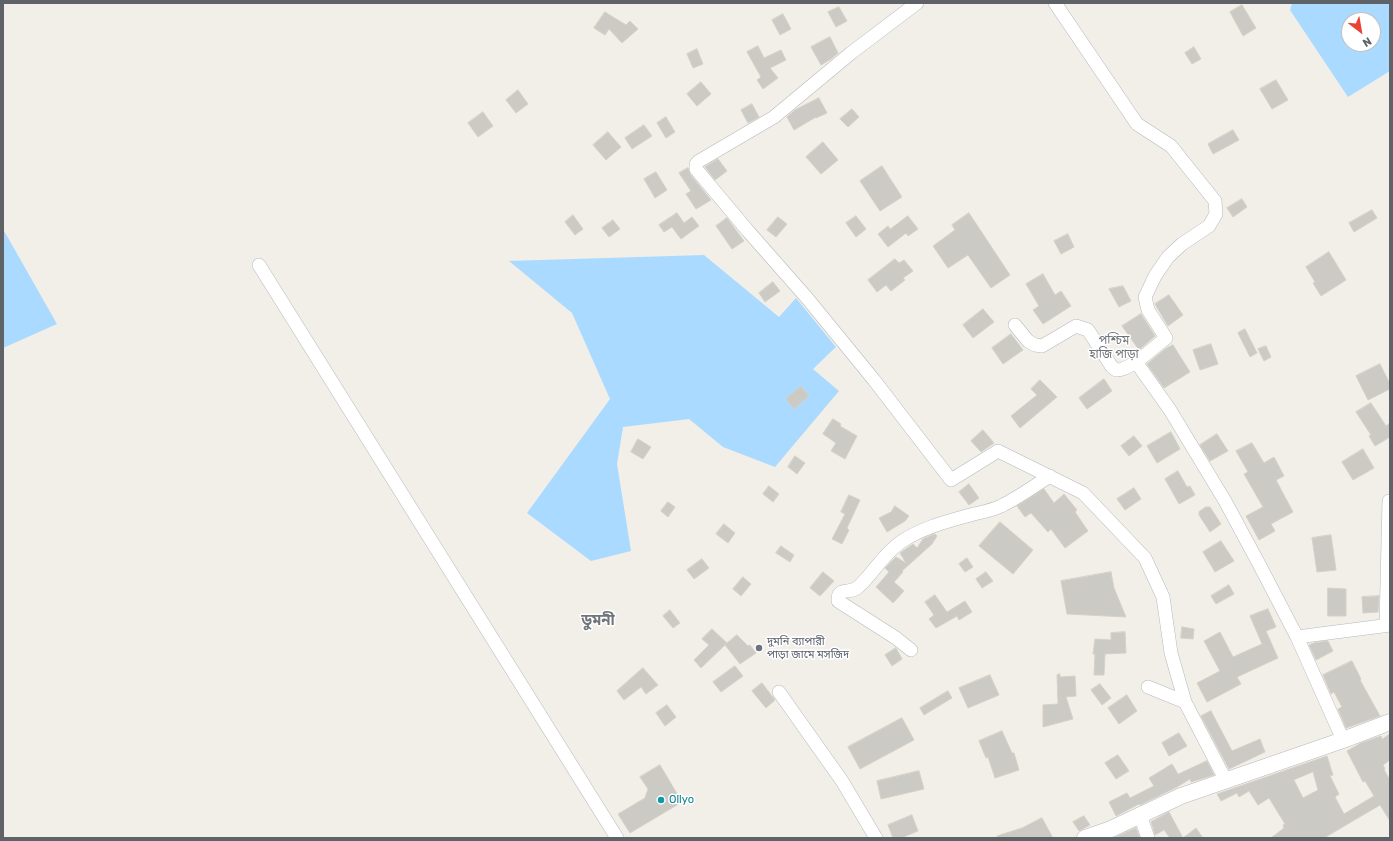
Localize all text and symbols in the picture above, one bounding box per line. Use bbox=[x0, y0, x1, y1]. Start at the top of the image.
north arrow bbox=[1341, 12, 1381, 52]
text: N bbox=[1360, 34, 1374, 49]
district label: পশ্চিম হাজি পাড়া bbox=[1089, 334, 1139, 362]
district label: ডুমনী bbox=[581, 612, 615, 630]
place label: দুমনি ব্যাপারী পাড়া জামে মসজিদ bbox=[767, 635, 849, 661]
marker: দুমনি ব্যাপারী পাড়া জামে মসজিদ bbox=[754, 643, 764, 653]
place label: Ollyo bbox=[669, 793, 694, 807]
marker: Ollyo bbox=[656, 795, 666, 805]

